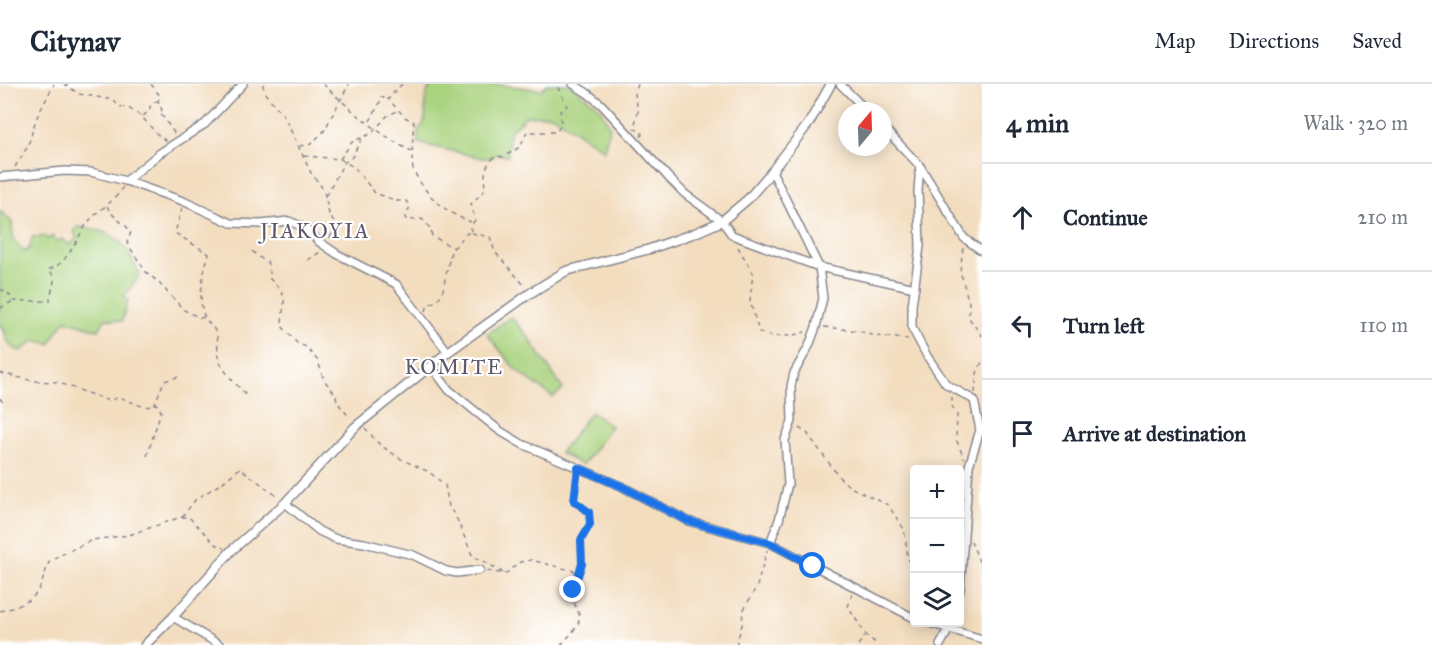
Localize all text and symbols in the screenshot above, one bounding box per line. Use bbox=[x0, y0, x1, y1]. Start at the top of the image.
text: Citynav bbox=[30, 24, 120, 59]
text: Map bbox=[1155, 28, 1196, 54]
text: Directions bbox=[1229, 28, 1319, 54]
text: Saved bbox=[1352, 28, 1402, 54]
north arrow bbox=[838, 102, 892, 156]
text: 4 min bbox=[1006, 107, 1069, 139]
text: Walk · 320 m bbox=[1303, 111, 1408, 135]
icon: ahead bbox=[1006, 201, 1039, 234]
text: Continue bbox=[1063, 204, 1148, 231]
text: 210 m bbox=[1358, 205, 1408, 229]
district label: JIAKOYIA bbox=[258, 218, 370, 244]
icon: left bbox=[1006, 309, 1039, 342]
text: Turn left bbox=[1063, 312, 1145, 339]
text: 110 m bbox=[1360, 313, 1408, 337]
district label: KOMITE bbox=[404, 354, 504, 380]
icon: arrive bbox=[1006, 417, 1039, 450]
text: Arrive at destination bbox=[1063, 420, 1246, 447]
map controls bbox=[910, 465, 964, 627]
button: + bbox=[910, 465, 964, 519]
button: − bbox=[910, 519, 964, 573]
route start bbox=[799, 552, 825, 578]
button: layers bbox=[910, 573, 964, 627]
route end bbox=[559, 576, 585, 602]

